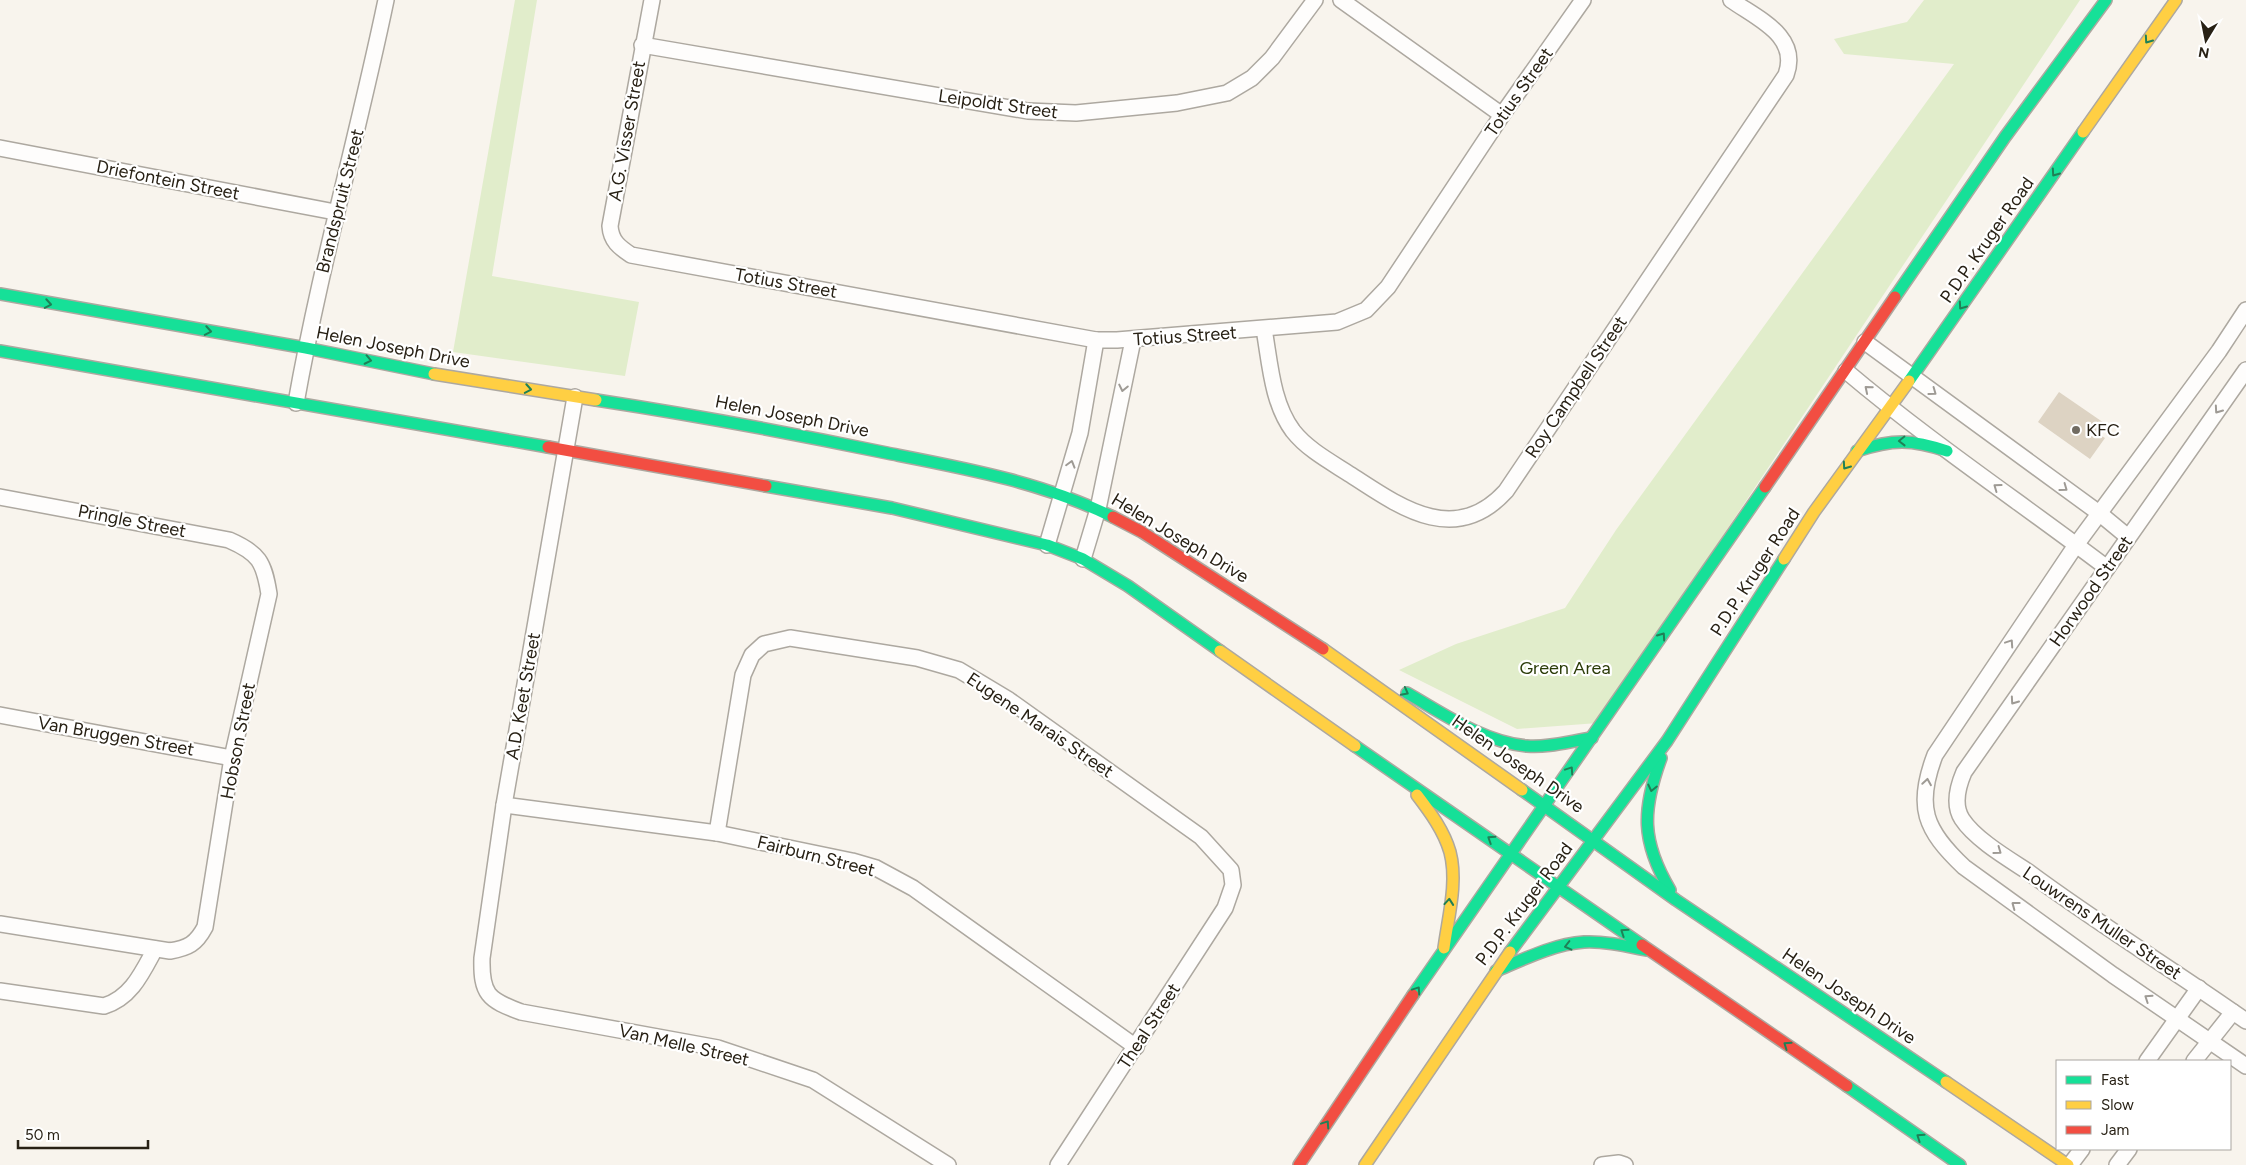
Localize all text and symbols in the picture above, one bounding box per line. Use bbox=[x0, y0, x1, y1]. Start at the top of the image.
north arrow bbox=[2181, 15, 2231, 65]
one-way arrow bbox=[2145, 34, 2154, 44]
street label: Totius Street bbox=[1480, 43, 1558, 141]
text: N bbox=[2197, 43, 2211, 62]
street label: A.G. Visser Street bbox=[604, 59, 650, 203]
street label: Leipoldt Street bbox=[937, 85, 1059, 123]
street label: Brandspruit Street bbox=[311, 126, 369, 275]
street label: Driefontein Street bbox=[95, 155, 242, 205]
one-way arrow bbox=[2052, 167, 2061, 177]
street label: P.D.P. Kruger Road bbox=[1935, 173, 2039, 307]
street label: Totius Street bbox=[733, 263, 839, 303]
one-way arrow bbox=[44, 298, 52, 309]
one-way arrow bbox=[1959, 300, 1968, 310]
street label: Roy Campbell Street bbox=[1520, 312, 1632, 462]
street label: Helen Joseph Drive bbox=[314, 321, 472, 373]
street label: Totius Street bbox=[1133, 321, 1238, 351]
one-way arrow bbox=[204, 326, 212, 336]
one-way arrow bbox=[363, 354, 372, 365]
one-way arrow bbox=[523, 384, 532, 394]
one-way arrow bbox=[1118, 384, 1129, 392]
one-way arrow bbox=[1864, 386, 1873, 395]
one-way arrow bbox=[1927, 386, 1936, 395]
street label: Helen Joseph Drive bbox=[713, 390, 871, 442]
one-way arrow bbox=[2215, 404, 2224, 414]
place label: KFC bbox=[2086, 419, 2120, 441]
marker: KFC bbox=[2070, 424, 2082, 436]
one-way arrow bbox=[1898, 435, 1906, 446]
one-way arrow bbox=[1065, 461, 1075, 469]
one-way arrow bbox=[1843, 461, 1852, 470]
one-way arrow bbox=[2058, 482, 2067, 490]
one-way arrow bbox=[1994, 485, 2003, 493]
street label: Helen Joseph Drive bbox=[1107, 488, 1253, 588]
street label: Pringle Street bbox=[76, 500, 188, 542]
street label: P.D.P. Kruger Road bbox=[1705, 504, 1805, 640]
street label: Horwood Street bbox=[2045, 531, 2137, 651]
street label: A.D. Keet Street bbox=[501, 631, 545, 761]
one-way arrow bbox=[1656, 633, 1665, 642]
one-way arrow bbox=[2004, 640, 2013, 649]
park label: Green Area bbox=[1519, 657, 1611, 679]
street label: Eugene Marais Street bbox=[962, 668, 1118, 782]
street label: Hobson Street bbox=[216, 681, 260, 801]
one-way arrow bbox=[1400, 686, 1409, 696]
one-way arrow bbox=[2011, 695, 2020, 705]
street label: Helen Joseph Drive bbox=[1448, 710, 1588, 818]
street label: Van Bruggen Street bbox=[36, 711, 196, 761]
one-way arrow bbox=[1564, 766, 1573, 776]
one-way arrow bbox=[1921, 777, 1932, 785]
one-way arrow bbox=[1647, 783, 1658, 792]
street label: Fairburn Street bbox=[755, 831, 877, 881]
one-way arrow bbox=[1488, 836, 1497, 845]
street label: P.D.P. Kruger Road bbox=[1471, 838, 1577, 970]
one-way arrow bbox=[1992, 845, 2002, 854]
street label: Louwrens Muller Street bbox=[2018, 862, 2186, 984]
one-way arrow bbox=[1443, 898, 1454, 906]
one-way arrow bbox=[2011, 902, 2021, 911]
one-way arrow bbox=[1621, 929, 1630, 938]
one-way arrow bbox=[1565, 940, 1573, 950]
street label: Helen Joseph Drive bbox=[1778, 943, 1920, 1049]
street label: Theal Street bbox=[1113, 979, 1185, 1073]
one-way arrow bbox=[1411, 986, 1420, 995]
one-way arrow bbox=[2144, 995, 2153, 1005]
street label: Van Melle Street bbox=[617, 1019, 751, 1071]
one-way arrow bbox=[1783, 1042, 1792, 1051]
legend bbox=[2056, 1060, 2231, 1150]
text: Fast bbox=[2101, 1071, 2130, 1089]
text: Slow bbox=[2101, 1096, 2134, 1114]
scale bar bbox=[18, 1118, 148, 1150]
one-way arrow bbox=[1320, 1121, 1330, 1130]
text: Jam bbox=[2101, 1121, 2129, 1139]
text: 50 m bbox=[25, 1126, 60, 1144]
one-way arrow bbox=[1916, 1134, 1926, 1143]

